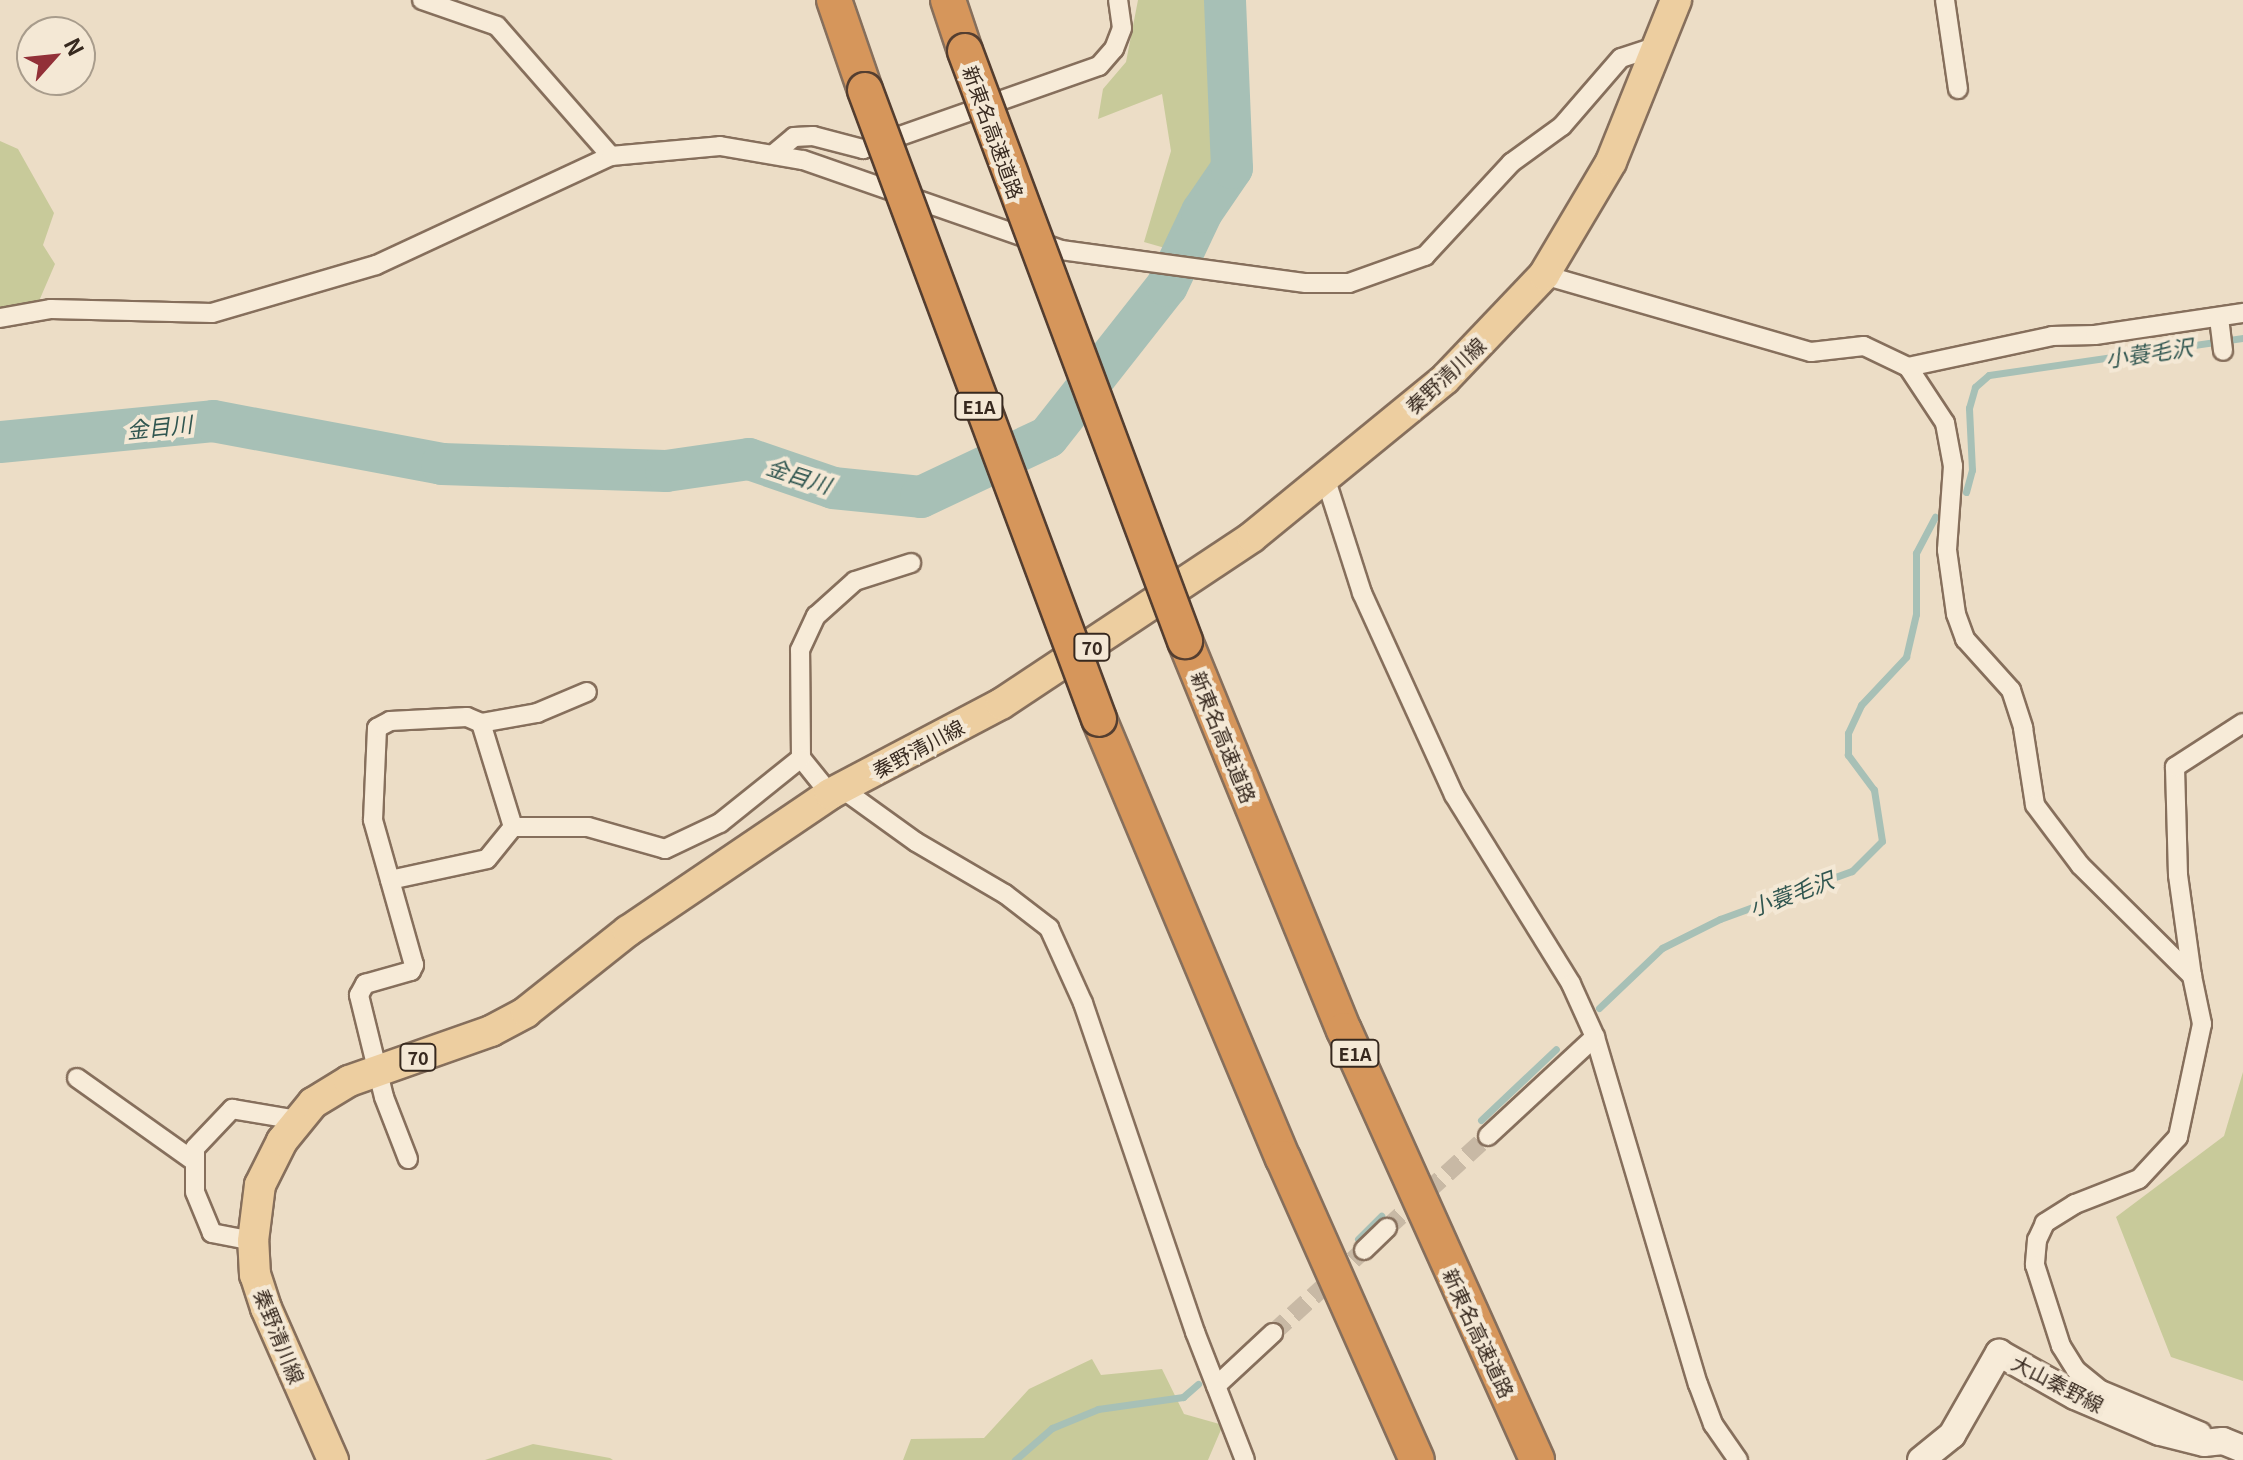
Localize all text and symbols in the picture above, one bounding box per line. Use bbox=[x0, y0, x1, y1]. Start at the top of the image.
north arrow bbox=[16, 16, 96, 96]
text: N bbox=[58, 31, 94, 61]
street label: 新東名高速道路 bbox=[959, 62, 1029, 202]
street label: 秦野清川線 bbox=[1400, 332, 1490, 418]
water label: 小蓑毛沢 bbox=[2104, 333, 2194, 371]
road number: E1A bbox=[953, 392, 1005, 420]
water label: 金目川 bbox=[125, 409, 193, 443]
water label: 金目川 bbox=[764, 452, 834, 498]
road number: 70 bbox=[1072, 633, 1112, 661]
street label: 新東名高速道路 bbox=[1187, 668, 1261, 806]
street label: 秦野清川線 bbox=[868, 714, 968, 782]
water label: 小蓑毛沢 bbox=[1745, 866, 1837, 920]
road number: E1A bbox=[1329, 1039, 1381, 1067]
road number: 70 bbox=[398, 1043, 438, 1071]
street label: 新東名高速道路 bbox=[1439, 1264, 1519, 1402]
street label: 秦野清川線 bbox=[250, 1285, 310, 1387]
street label: 大山秦野線 bbox=[2008, 1350, 2108, 1416]

